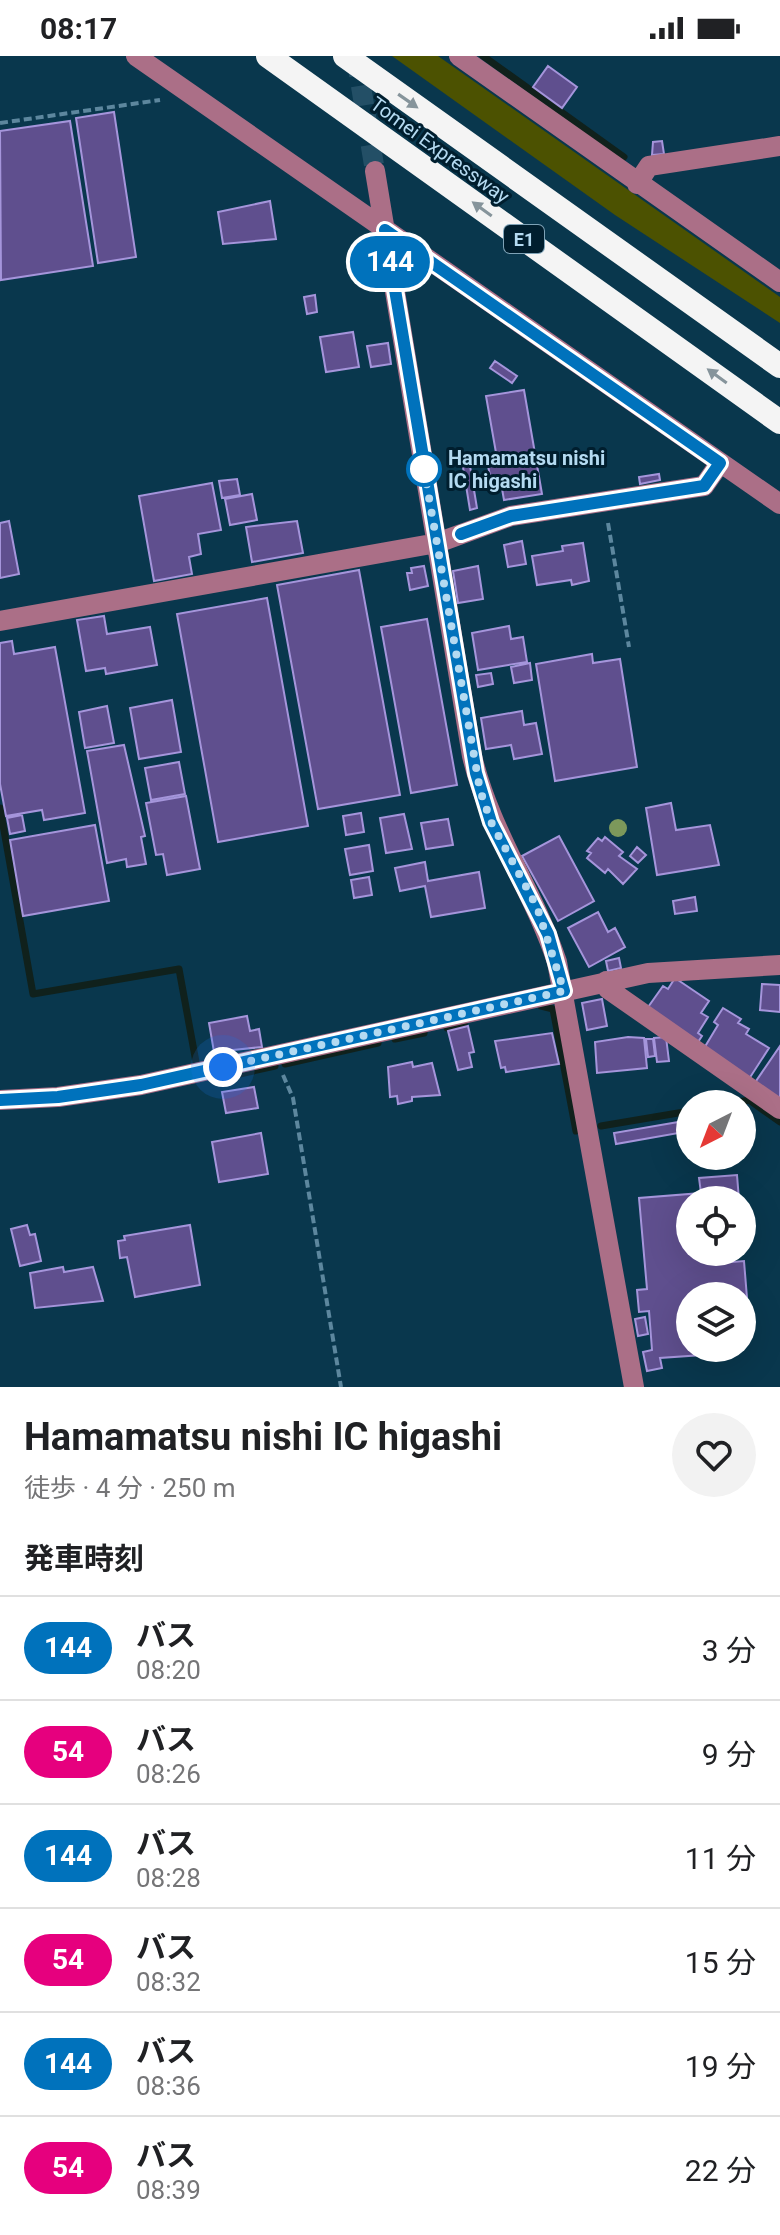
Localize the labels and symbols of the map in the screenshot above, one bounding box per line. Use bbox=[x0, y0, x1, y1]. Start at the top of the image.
street label: Tomei Expressway bbox=[366, 92, 515, 209]
one-way arrow bbox=[398, 93, 419, 108]
one-way arrow bbox=[472, 202, 493, 217]
road number: E1 bbox=[504, 225, 544, 253]
line badge: 144 bbox=[344, 236, 436, 288]
one-way arrow bbox=[706, 369, 727, 385]
place label: Hamamatsu nishi IC higashi bbox=[448, 446, 605, 493]
marker: Hamamatsu nishi IC higashi bbox=[407, 452, 441, 486]
your location bbox=[203, 1047, 243, 1087]
north arrow bbox=[676, 1090, 756, 1170]

